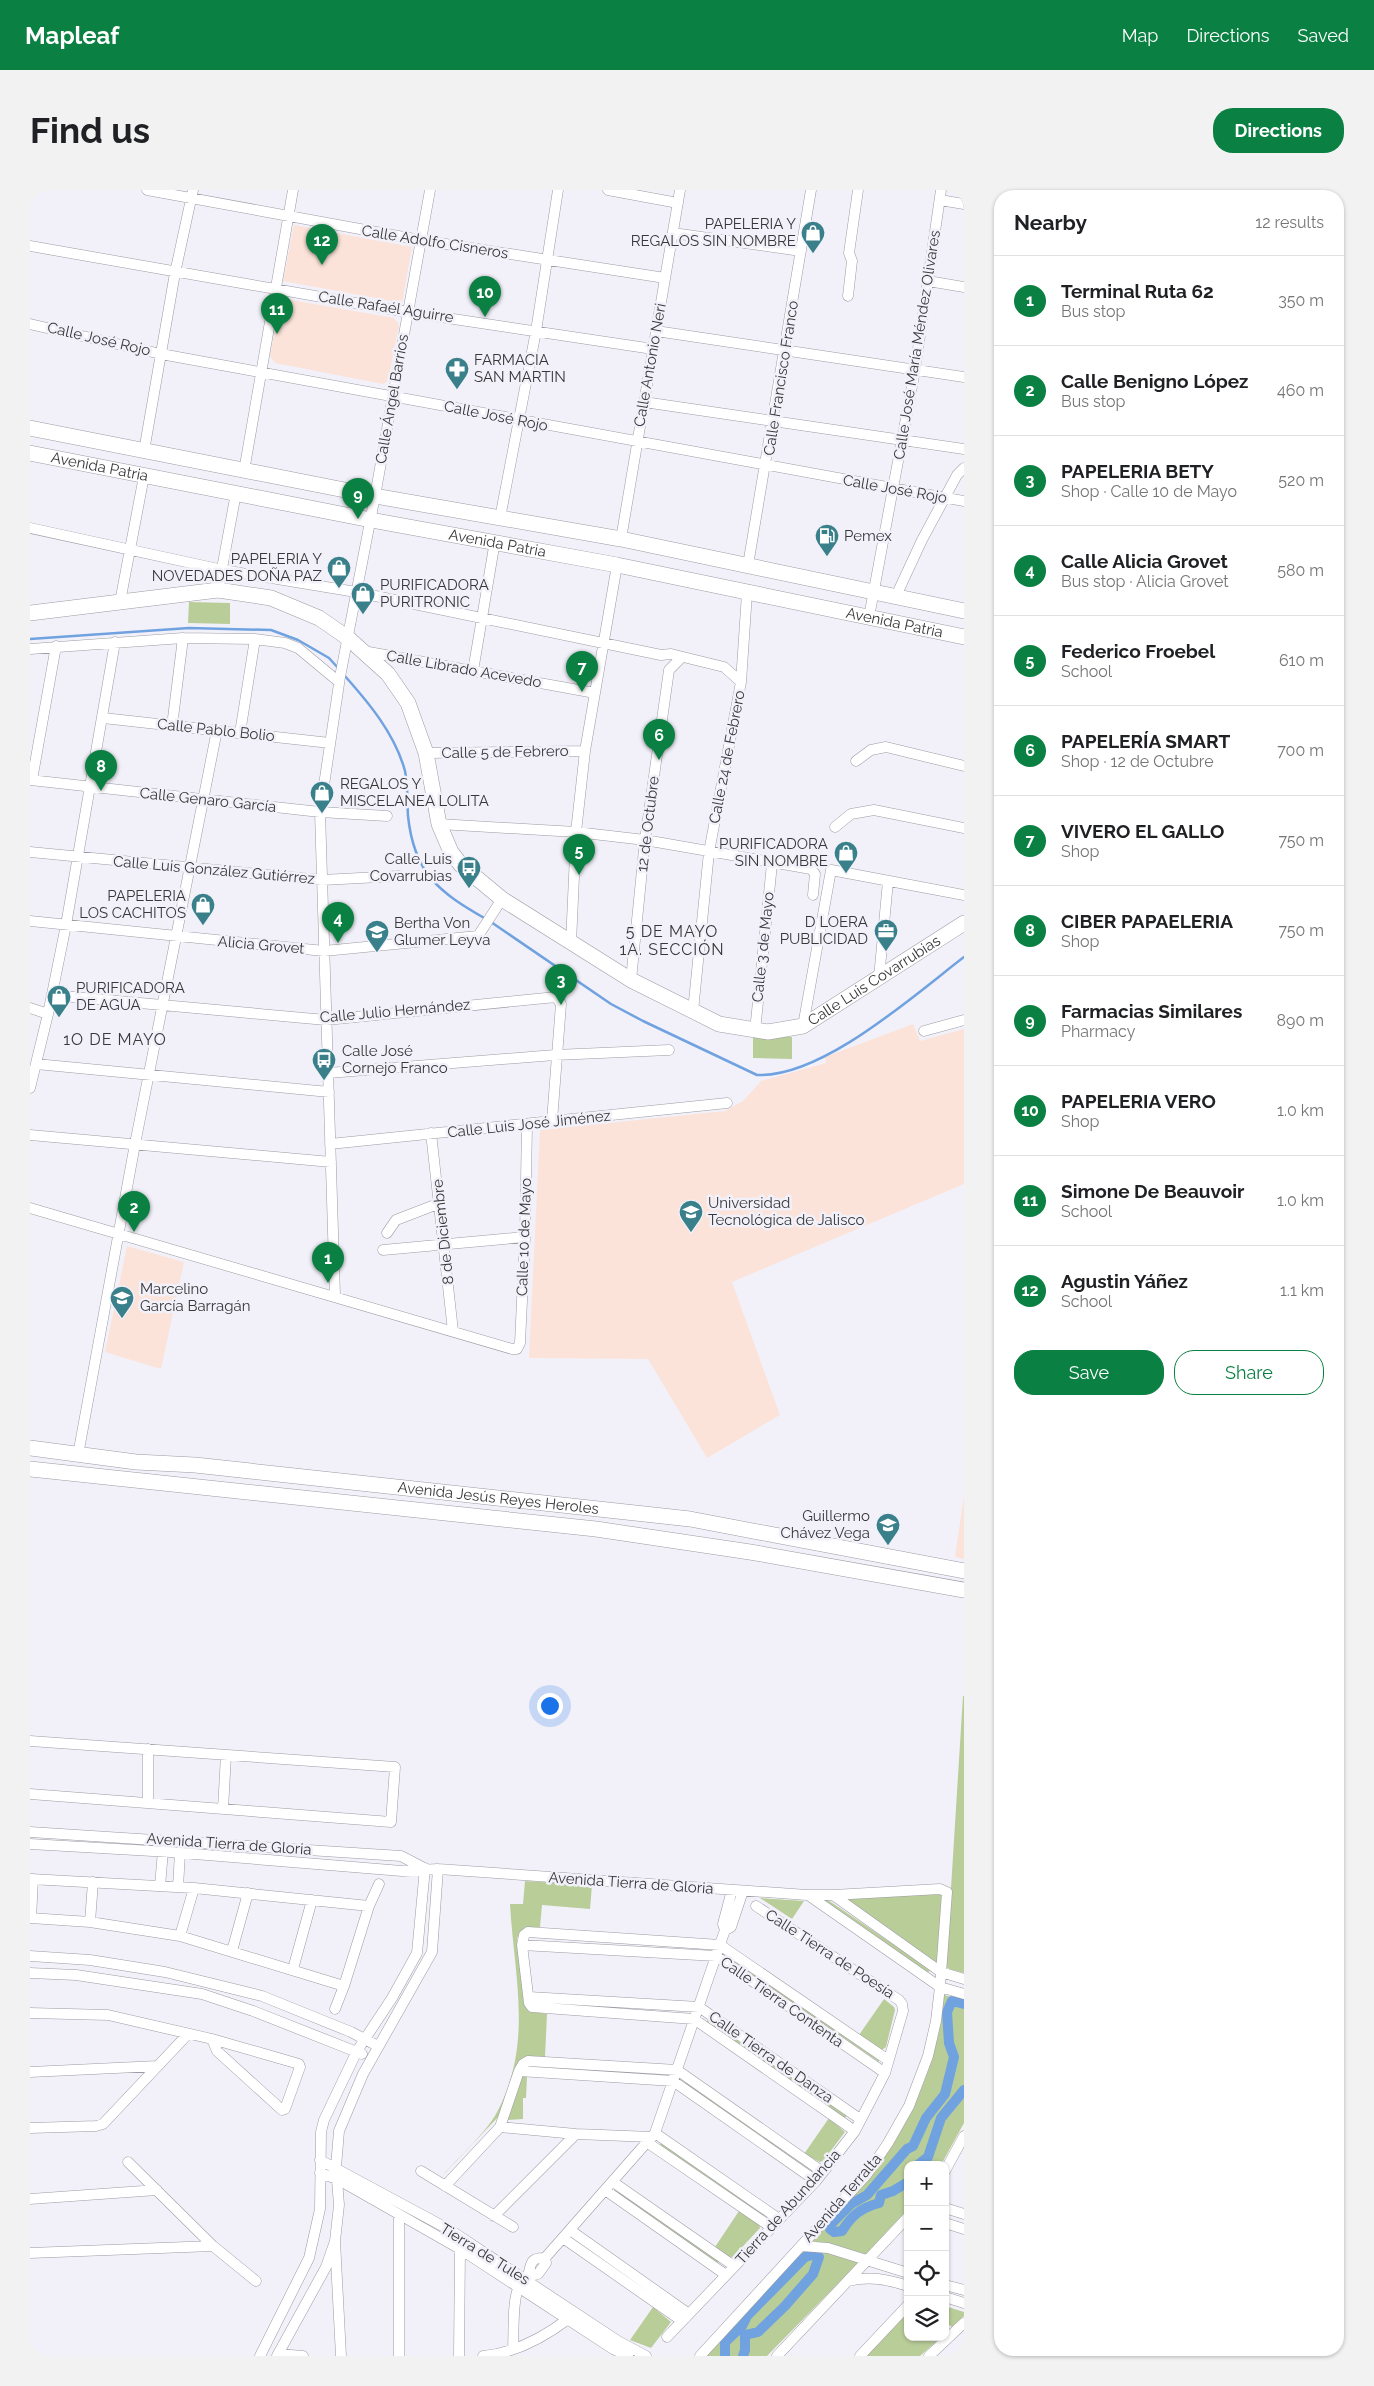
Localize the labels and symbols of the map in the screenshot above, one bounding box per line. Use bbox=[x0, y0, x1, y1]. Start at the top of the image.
place label: PAPELERIA Y REGALOS SIN NOMBRE bbox=[631, 215, 796, 250]
shop icon: PAPELERIA Y REGALOS SIN NOMBRE bbox=[800, 220, 826, 254]
street label: Calle Adolfo Cisneros bbox=[360, 222, 510, 262]
pin: 12 bbox=[306, 224, 338, 265]
street label: Calle José María Méndez Olivares bbox=[890, 229, 944, 461]
pin: 10 bbox=[469, 276, 501, 317]
street label: Calle Rafaél Aguirre bbox=[317, 287, 455, 327]
pin: 11 bbox=[261, 293, 293, 334]
street label: Calle Francisco Franco bbox=[760, 299, 802, 457]
street label: Calle Antonio Neri bbox=[630, 302, 670, 428]
street label: Calle José Rojo bbox=[46, 318, 152, 360]
street label: Calle Ángel Barrios bbox=[372, 333, 412, 465]
place label: FARMACIA SAN MARTIN bbox=[474, 351, 566, 386]
pharmacy icon: FARMACIA SAN MARTIN bbox=[444, 356, 470, 390]
street label: Calle José Rojo bbox=[442, 397, 550, 435]
street label: Avenida Patria bbox=[49, 448, 150, 485]
street label: Calle José Rojo bbox=[841, 471, 949, 507]
pin: 9 bbox=[342, 478, 374, 519]
fuel station icon: Pemex bbox=[814, 523, 840, 557]
street label: Avenida Patria bbox=[447, 525, 548, 561]
place label: Pemex bbox=[844, 527, 892, 545]
place label: PAPELERIA Y NOVEDADES DOÑA PAZ bbox=[152, 550, 322, 585]
shop icon: PAPELERIA Y NOVEDADES DOÑA PAZ bbox=[326, 555, 352, 589]
place label: PURIFICADORA PURITRONIC bbox=[380, 576, 489, 611]
shop icon: PURIFICADORA PURITRONIC bbox=[350, 581, 376, 615]
street label: Avenida Patria bbox=[844, 604, 945, 641]
street label: Calle Librado Acevedo bbox=[385, 647, 543, 692]
pin: 7 bbox=[566, 651, 598, 692]
street label: Calle 24 de Febrero bbox=[705, 689, 749, 825]
street label: Calle Pablo Bolio bbox=[156, 715, 276, 745]
pin: 6 bbox=[643, 719, 675, 760]
street label: Calle 5 de Febrero bbox=[441, 742, 569, 762]
pin: 8 bbox=[85, 750, 117, 791]
place label: REGALOS Y MISCELANEA LOLITA bbox=[340, 775, 489, 810]
street label: 12 de Octubre bbox=[633, 775, 663, 873]
shop icon: REGALOS Y MISCELANEA LOLITA bbox=[309, 780, 335, 814]
street label: Calle Genaro García bbox=[139, 784, 277, 816]
pin: 5 bbox=[563, 834, 595, 875]
place label: PURIFICADORA SIN NOMBRE bbox=[719, 835, 828, 870]
shop icon: PURIFICADORA SIN NOMBRE bbox=[833, 840, 859, 874]
place label: Calle Luis Covarrubias bbox=[370, 850, 452, 885]
street label: Calle Luis González Gutiérrez bbox=[112, 852, 316, 888]
bus stop icon: Calle Luis Covarrubias bbox=[456, 855, 482, 889]
place label: PAPELERIA LOS CACHITOS bbox=[79, 887, 186, 922]
street label: Calle 3 de Mayo bbox=[748, 891, 778, 1003]
shop icon: PAPELERIA LOS CACHITOS bbox=[190, 892, 216, 926]
pin: 4 bbox=[322, 902, 354, 943]
place label: D LOERA PUBLICIDAD bbox=[780, 913, 868, 948]
place label: Bertha Von Glumer Leyva bbox=[394, 914, 490, 949]
office icon: D LOERA PUBLICIDAD bbox=[873, 918, 899, 952]
school or university icon: Bertha Von Glumer Leyva bbox=[364, 919, 390, 953]
district label: 5 DE MAYO 1A. SECCIÓN bbox=[619, 922, 725, 959]
street label: Alicia Grovet bbox=[217, 932, 305, 958]
street label: Calle Luis Covarrubias bbox=[805, 932, 944, 1030]
pin: 3 bbox=[545, 964, 577, 1005]
place label: PURIFICADORA DE AGUA bbox=[76, 979, 185, 1014]
shop icon: PURIFICADORA DE AGUA bbox=[46, 984, 72, 1018]
street label: Calle Julio Hernández bbox=[319, 995, 471, 1027]
district label: 1O DE MAYO bbox=[63, 1030, 167, 1049]
place label: Calle José Cornejo Franco bbox=[342, 1042, 448, 1077]
bus stop icon: Calle José Cornejo Franco bbox=[311, 1047, 337, 1081]
street label: Calle Luis José Jiménez bbox=[446, 1106, 612, 1142]
street label: Calle 10 de Mayo bbox=[513, 1177, 535, 1296]
street label: 8 de Diciembre bbox=[428, 1178, 457, 1286]
pin: 2 bbox=[118, 1191, 150, 1232]
place label: Universidad Tecnológica de Jalisco bbox=[708, 1194, 865, 1229]
school or university icon: Universidad Tecnológica de Jalisco bbox=[678, 1199, 704, 1233]
pin: 1 bbox=[312, 1242, 344, 1283]
place label: Marcelino García Barragán bbox=[140, 1280, 250, 1315]
school or university icon: Marcelino García Barragán bbox=[109, 1285, 135, 1319]
street label: Avenida Jesús Reyes Heroles bbox=[397, 1478, 600, 1518]
place label: Guillermo Chávez Vega bbox=[780, 1507, 870, 1542]
school or university icon: Guillermo Chávez Vega bbox=[875, 1512, 901, 1546]
your location bbox=[537, 1693, 563, 1719]
street label: Avenida Tierra de Gloria bbox=[146, 1829, 312, 1859]
street label: Avenida Tierra de Gloria bbox=[548, 1868, 714, 1898]
street label: Calle Tierra de Poesía bbox=[762, 1906, 898, 2002]
street label: Calle Tierra Contenta bbox=[717, 1953, 847, 2051]
street label: Calle Tierra de Danza bbox=[705, 2007, 837, 2107]
street label: Tierra de Abundancia bbox=[732, 2146, 844, 2268]
street label: Avenida Terralta bbox=[799, 2150, 885, 2246]
street label: Tierra de Tules bbox=[437, 2219, 533, 2289]

